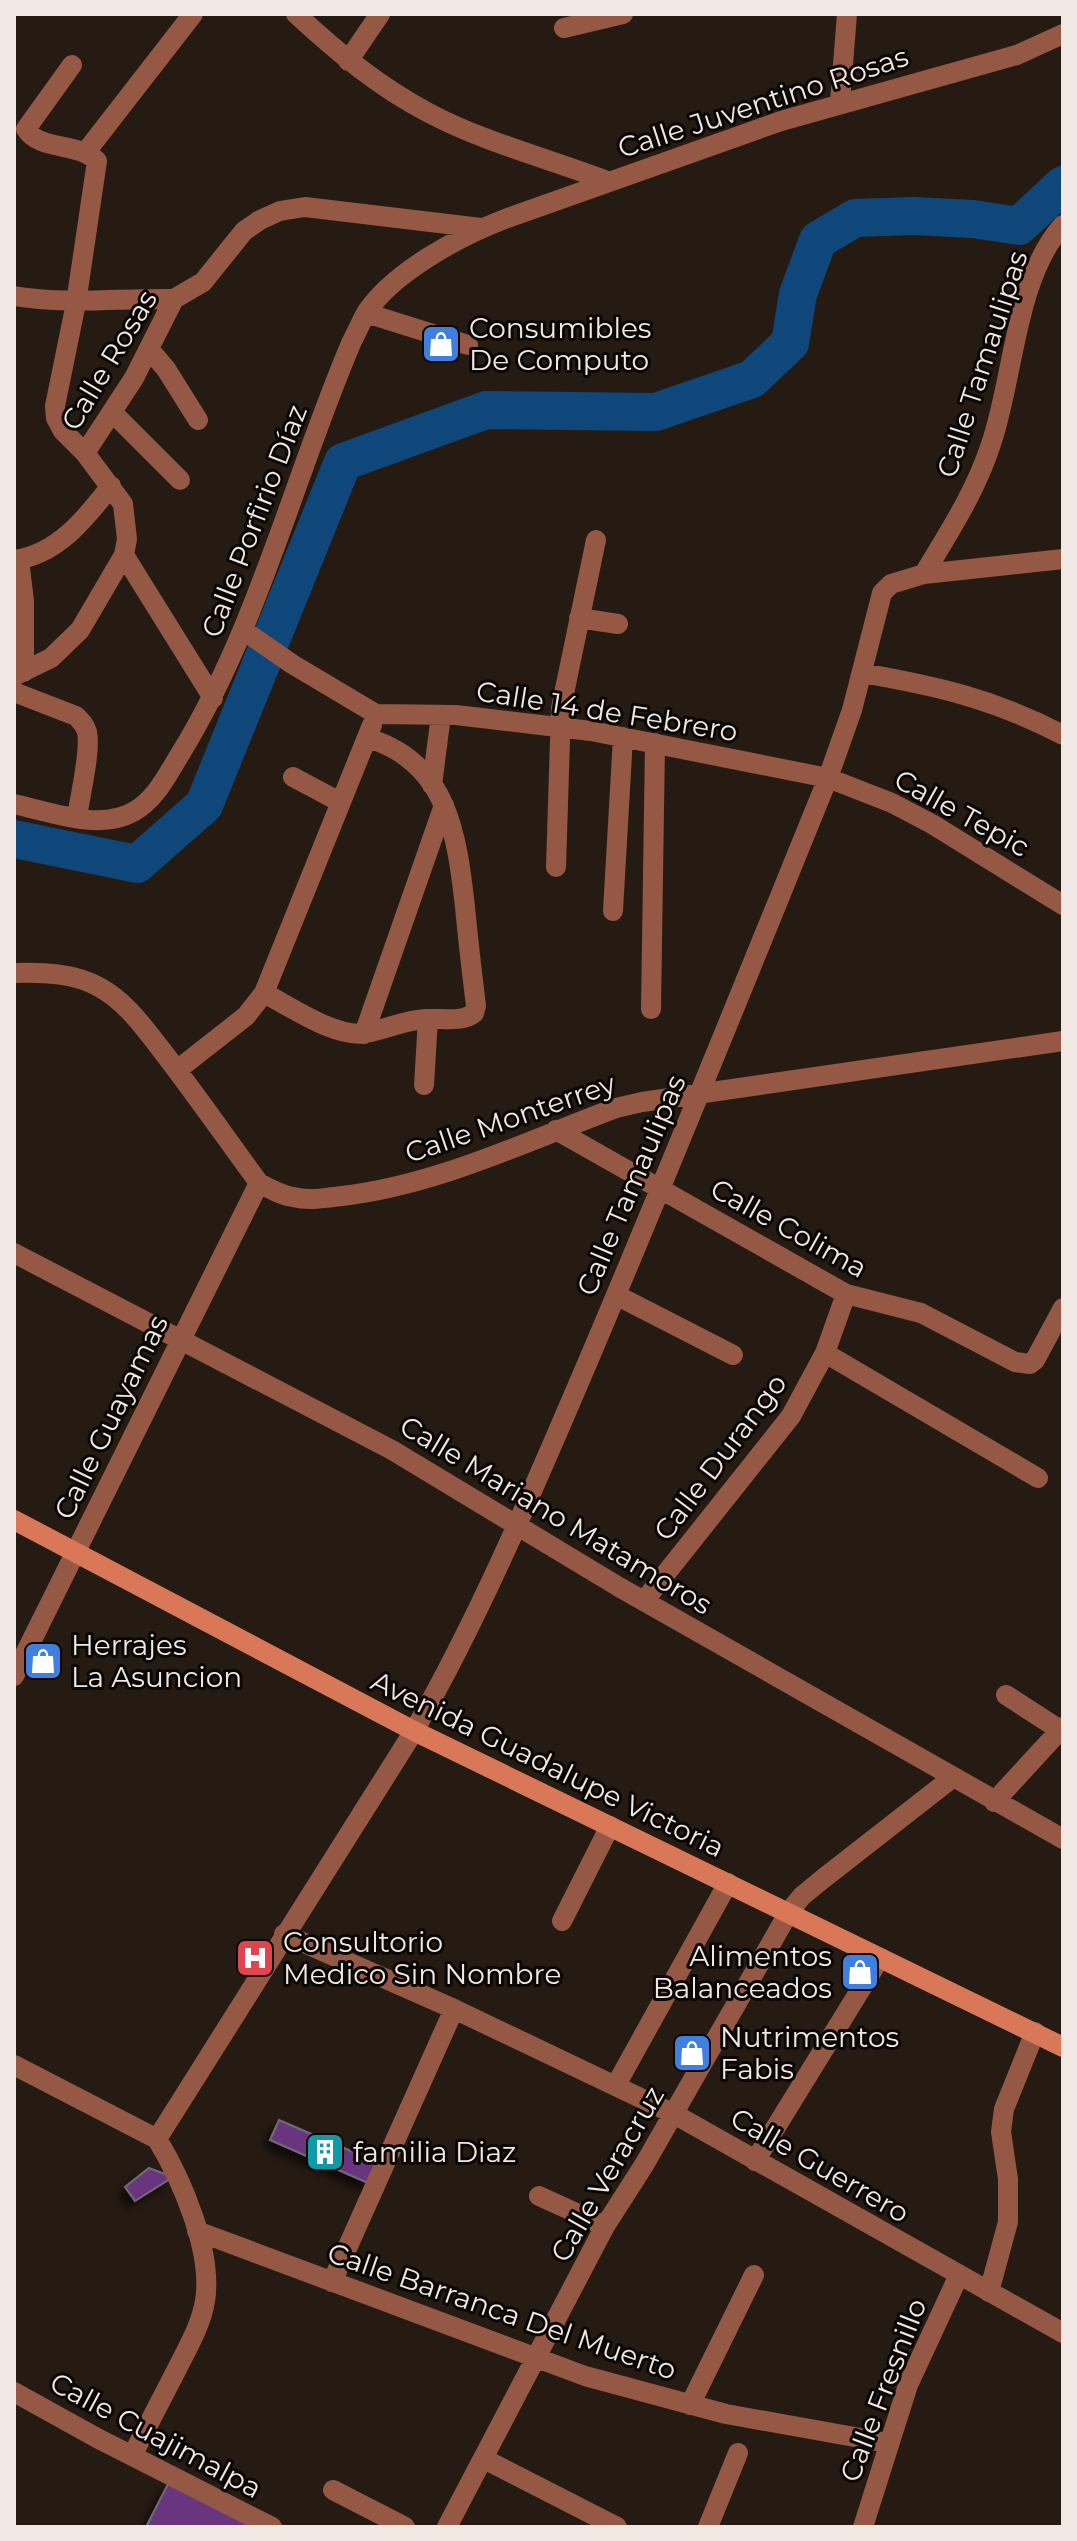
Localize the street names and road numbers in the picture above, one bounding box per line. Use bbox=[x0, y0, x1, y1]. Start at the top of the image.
street label: Calle Juventino Rosas bbox=[614, 39, 912, 165]
street label: Calle Tamaulipas bbox=[929, 246, 1035, 482]
street label: Calle Rosas bbox=[54, 284, 164, 436]
street label: Calle Porfirio Díaz bbox=[194, 400, 314, 642]
street label: Calle 14 de Febrero bbox=[474, 674, 740, 748]
street label: Calle Tepic bbox=[889, 762, 1035, 864]
street label: Calle Monterrey bbox=[400, 1066, 620, 1170]
street label: Calle Tamaulipas bbox=[569, 1070, 693, 1300]
street label: Calle Colima bbox=[705, 1171, 873, 1285]
street label: Calle Guayamas bbox=[47, 1309, 175, 1525]
street label: Calle Durango bbox=[646, 1367, 794, 1547]
street label: Calle Mariano Matamoros bbox=[394, 1408, 718, 1622]
street label: Avenida Guadalupe Victoria bbox=[366, 1664, 730, 1864]
street label: Calle Veracruz bbox=[543, 2080, 671, 2268]
street label: Calle Guerrero bbox=[725, 2100, 915, 2230]
street label: Calle Barranca Del Muerto bbox=[323, 2235, 681, 2387]
street label: Calle Fresnillo bbox=[832, 2294, 934, 2486]
street label: Calle Cuajimalpa bbox=[44, 2365, 268, 2505]

